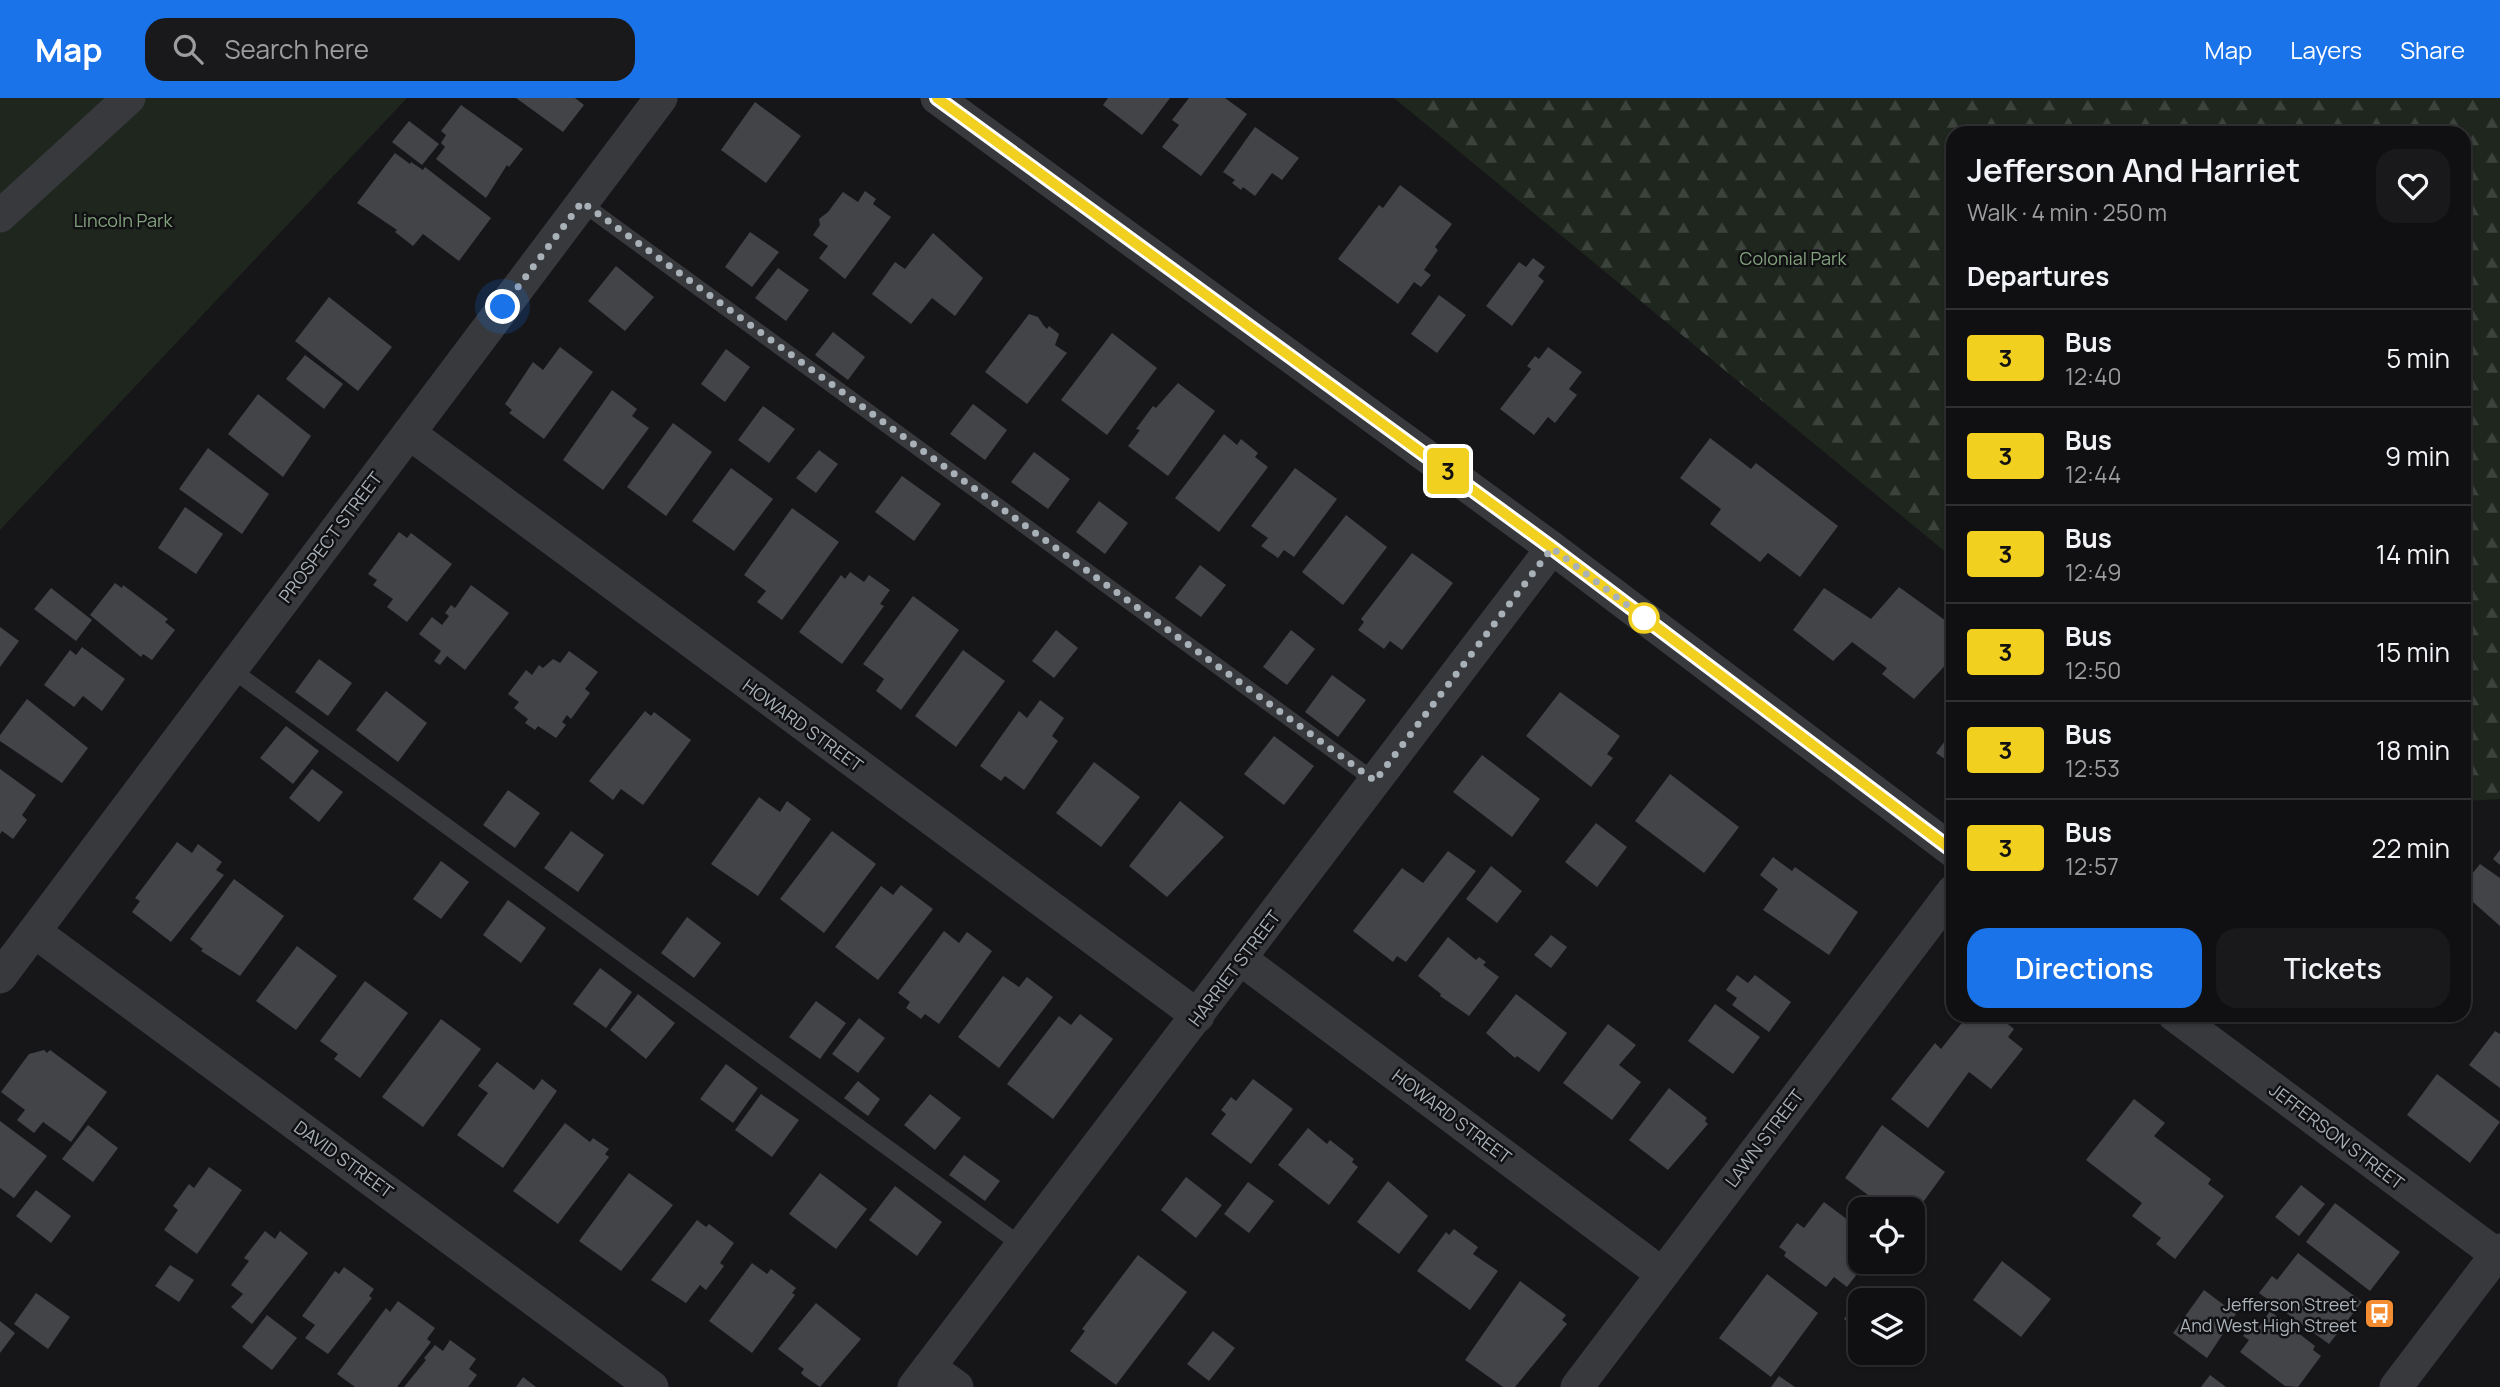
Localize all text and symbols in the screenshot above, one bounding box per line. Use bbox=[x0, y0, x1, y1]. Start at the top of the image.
search box bbox=[145, 18, 635, 81]
text: Map bbox=[35, 27, 103, 72]
icon: search bbox=[169, 30, 207, 68]
text: Search here bbox=[225, 31, 369, 67]
text: Map bbox=[2205, 33, 2252, 66]
text: Layers bbox=[2290, 33, 2362, 66]
text: Share bbox=[2400, 33, 2465, 66]
text: Jefferson And Harriet bbox=[1967, 147, 2300, 192]
button: heart bbox=[2376, 149, 2450, 223]
text: Walk · 4 min · 250 m bbox=[1967, 196, 2167, 228]
park label: Lincoln Park bbox=[74, 208, 173, 232]
park label: Colonial Park bbox=[1740, 246, 1848, 270]
text: Departures bbox=[1967, 258, 2109, 294]
your location bbox=[485, 289, 520, 324]
text: Bus bbox=[2065, 324, 2112, 360]
text: 5 min bbox=[2386, 340, 2450, 376]
text: 3 bbox=[1999, 341, 2012, 374]
text: 12:40 bbox=[2065, 360, 2122, 392]
text: Bus bbox=[2065, 422, 2112, 458]
text: 9 min bbox=[2385, 438, 2450, 474]
text: 3 bbox=[1999, 439, 2012, 472]
line badge: 3 bbox=[1425, 448, 1471, 494]
text: 3 bbox=[1441, 454, 1455, 487]
text: 12:44 bbox=[2065, 458, 2121, 490]
street label: PROSPECT STREET bbox=[273, 466, 387, 607]
text: Bus bbox=[2065, 520, 2112, 556]
text: 14 min bbox=[2376, 536, 2450, 572]
text: 3 bbox=[1999, 537, 2012, 570]
text: 12:49 bbox=[2065, 556, 2122, 588]
unlabelled marker bbox=[1629, 603, 1659, 633]
text: Bus bbox=[2065, 618, 2112, 654]
text: 15 min bbox=[2376, 634, 2450, 670]
text: 3 bbox=[1999, 635, 2012, 668]
text: 12:50 bbox=[2065, 654, 2121, 686]
street label: HOWARD STREET bbox=[738, 673, 868, 777]
text: Bus bbox=[2065, 716, 2112, 752]
text: 18 min bbox=[2376, 732, 2450, 768]
text: 3 bbox=[1999, 733, 2012, 766]
text: 12:53 bbox=[2065, 752, 2120, 784]
text: Bus bbox=[2065, 814, 2112, 850]
text: 22 min bbox=[2372, 830, 2450, 866]
text: 3 bbox=[1999, 831, 2012, 864]
text: 12:57 bbox=[2065, 850, 2119, 882]
street label: HARRIET STREET bbox=[1183, 905, 1286, 1031]
button: Directions bbox=[1967, 928, 2202, 1008]
button: Tickets bbox=[2216, 928, 2450, 1008]
street label: HOWARD STREET bbox=[1388, 1063, 1517, 1169]
street label: JEFFERSON STREET bbox=[2265, 1077, 2409, 1195]
street label: LAWN STREET bbox=[1719, 1084, 1809, 1192]
street label: DAVID STREET bbox=[290, 1115, 399, 1203]
map controls bbox=[1848, 1197, 1925, 1365]
button: locate bbox=[1848, 1197, 1925, 1274]
button: layers bbox=[1848, 1288, 1925, 1365]
place label: Jefferson Street And West High Street bbox=[2180, 1292, 2357, 1337]
bus stop icon: Jefferson Street And West High Street bbox=[2363, 1297, 2397, 1331]

